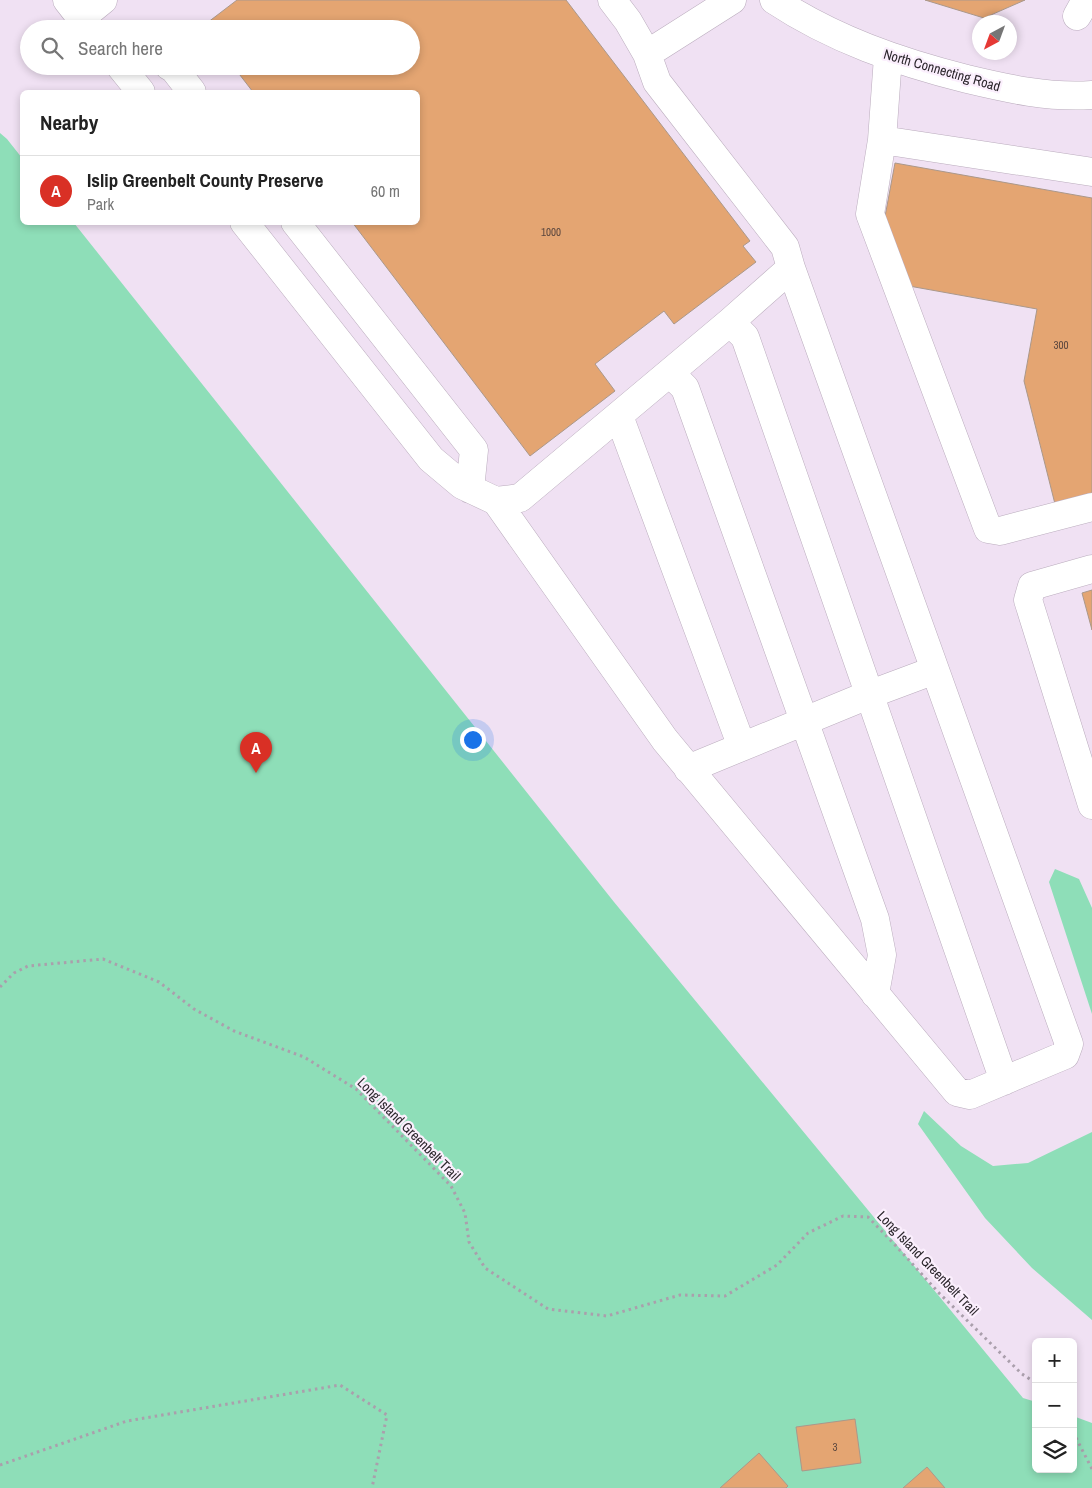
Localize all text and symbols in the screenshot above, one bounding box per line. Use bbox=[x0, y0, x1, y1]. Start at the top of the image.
north arrow bbox=[972, 15, 1017, 60]
search box bbox=[20, 20, 420, 75]
icon: search bbox=[38, 34, 66, 62]
text: Search here bbox=[78, 35, 163, 61]
street label: North Connecting Road bbox=[882, 45, 1002, 95]
text: Nearby bbox=[40, 108, 98, 137]
text: Islip Greenbelt County Preserve bbox=[87, 167, 323, 193]
text: A bbox=[51, 180, 61, 202]
text: 60 m bbox=[371, 180, 400, 202]
text: Park bbox=[87, 193, 114, 215]
house number: 1000 bbox=[541, 225, 561, 239]
house number: 300 bbox=[1053, 338, 1069, 352]
your location bbox=[460, 727, 486, 753]
pin: A bbox=[240, 732, 272, 773]
street label: Long Island Greenbelt Trail bbox=[354, 1074, 464, 1184]
street label: Long Island Greenbelt Trail bbox=[873, 1207, 983, 1319]
map controls bbox=[1032, 1338, 1077, 1473]
button: + bbox=[1032, 1338, 1077, 1383]
button: − bbox=[1032, 1383, 1077, 1428]
button: layers bbox=[1032, 1428, 1077, 1473]
house number: 3 bbox=[832, 1440, 838, 1454]

